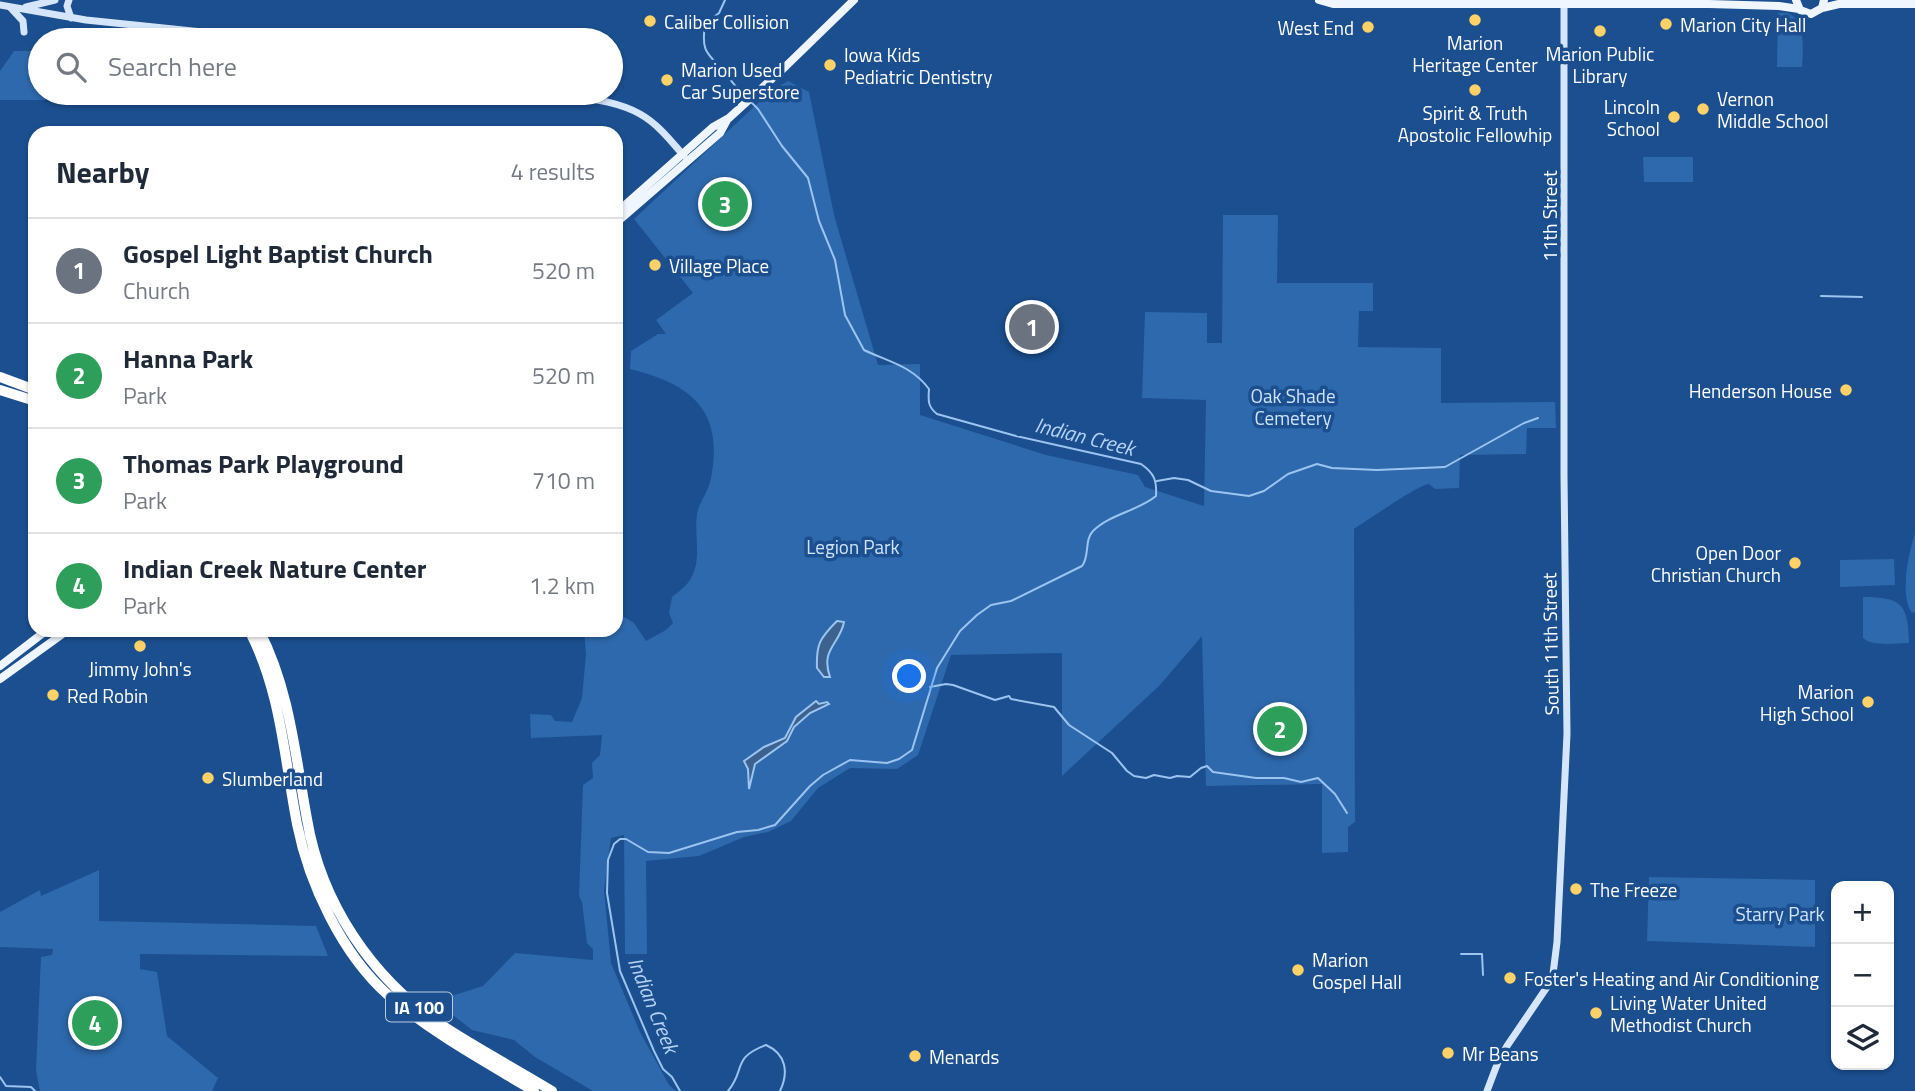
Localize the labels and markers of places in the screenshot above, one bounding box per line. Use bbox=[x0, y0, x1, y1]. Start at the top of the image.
place label: Caliber Collision bbox=[664, 7, 789, 36]
place label: Marion City Hall bbox=[1680, 10, 1806, 39]
marker: Marion Heritage Center bbox=[1467, 12, 1483, 28]
marker: Caliber Collision bbox=[642, 13, 658, 29]
place label: West End bbox=[1278, 13, 1354, 42]
marker: Marion City Hall bbox=[1658, 16, 1674, 32]
marker: West End bbox=[1360, 19, 1376, 35]
marker: Marion Public Library bbox=[1592, 23, 1608, 39]
place label: Marion Heritage Center bbox=[1412, 28, 1538, 79]
place label: Marion Public Library bbox=[1546, 39, 1654, 90]
place label: Iowa Kids Pediatric Dentistry bbox=[844, 40, 992, 91]
place label: Marion Used Car Superstore bbox=[681, 55, 800, 106]
marker: Iowa Kids Pediatric Dentistry bbox=[822, 57, 838, 73]
marker: Marion Used Car Superstore bbox=[659, 72, 675, 88]
marker: Spirit & Truth Apostolic Fellowhip bbox=[1467, 82, 1483, 98]
place label: Vernon Middle School bbox=[1717, 84, 1829, 135]
place label: Lincoln School bbox=[1604, 92, 1660, 143]
place label: Spirit & Truth Apostolic Fellowhip bbox=[1398, 98, 1552, 149]
marker: Vernon Middle School bbox=[1695, 101, 1711, 117]
marker: Lincoln School bbox=[1666, 109, 1682, 125]
pin: 3 bbox=[702, 178, 748, 230]
place label: Village Place bbox=[669, 251, 769, 280]
marker: Village Place bbox=[647, 257, 663, 273]
pin: 1 bbox=[1009, 301, 1055, 353]
place label: Henderson House bbox=[1689, 376, 1832, 405]
marker: Henderson House bbox=[1838, 382, 1854, 398]
place label: Open Door Christian Church bbox=[1651, 538, 1781, 589]
marker: Open Door Christian Church bbox=[1787, 555, 1803, 571]
marker: Jimmy John's bbox=[132, 638, 148, 654]
place label: Jimmy John's bbox=[89, 654, 192, 683]
place label: Marion High School bbox=[1760, 677, 1854, 728]
place label: Red Robin bbox=[67, 681, 148, 710]
marker: Red Robin bbox=[45, 687, 61, 703]
marker: Marion High School bbox=[1860, 694, 1876, 710]
pin: 2 bbox=[1257, 703, 1303, 755]
place label: Slumberland bbox=[222, 764, 323, 793]
marker: Slumberland bbox=[200, 770, 216, 786]
place label: The Freeze bbox=[1590, 875, 1677, 904]
marker: The Freeze bbox=[1568, 881, 1584, 897]
place label: Marion Gospel Hall bbox=[1312, 945, 1402, 996]
marker: Marion Gospel Hall bbox=[1290, 962, 1306, 978]
place label: Foster's Heating and Air Conditioning bbox=[1524, 964, 1819, 993]
marker: Foster's Heating and Air Conditioning bbox=[1502, 970, 1518, 986]
place label: Living Water United Methodist Church bbox=[1610, 988, 1767, 1039]
pin: 4 bbox=[72, 997, 118, 1049]
marker: Living Water United Methodist Church bbox=[1588, 1005, 1604, 1021]
place label: Mr Beans bbox=[1462, 1039, 1539, 1068]
place label: Menards bbox=[929, 1042, 1000, 1071]
marker: Mr Beans bbox=[1440, 1045, 1456, 1061]
marker: Menards bbox=[907, 1048, 923, 1064]

